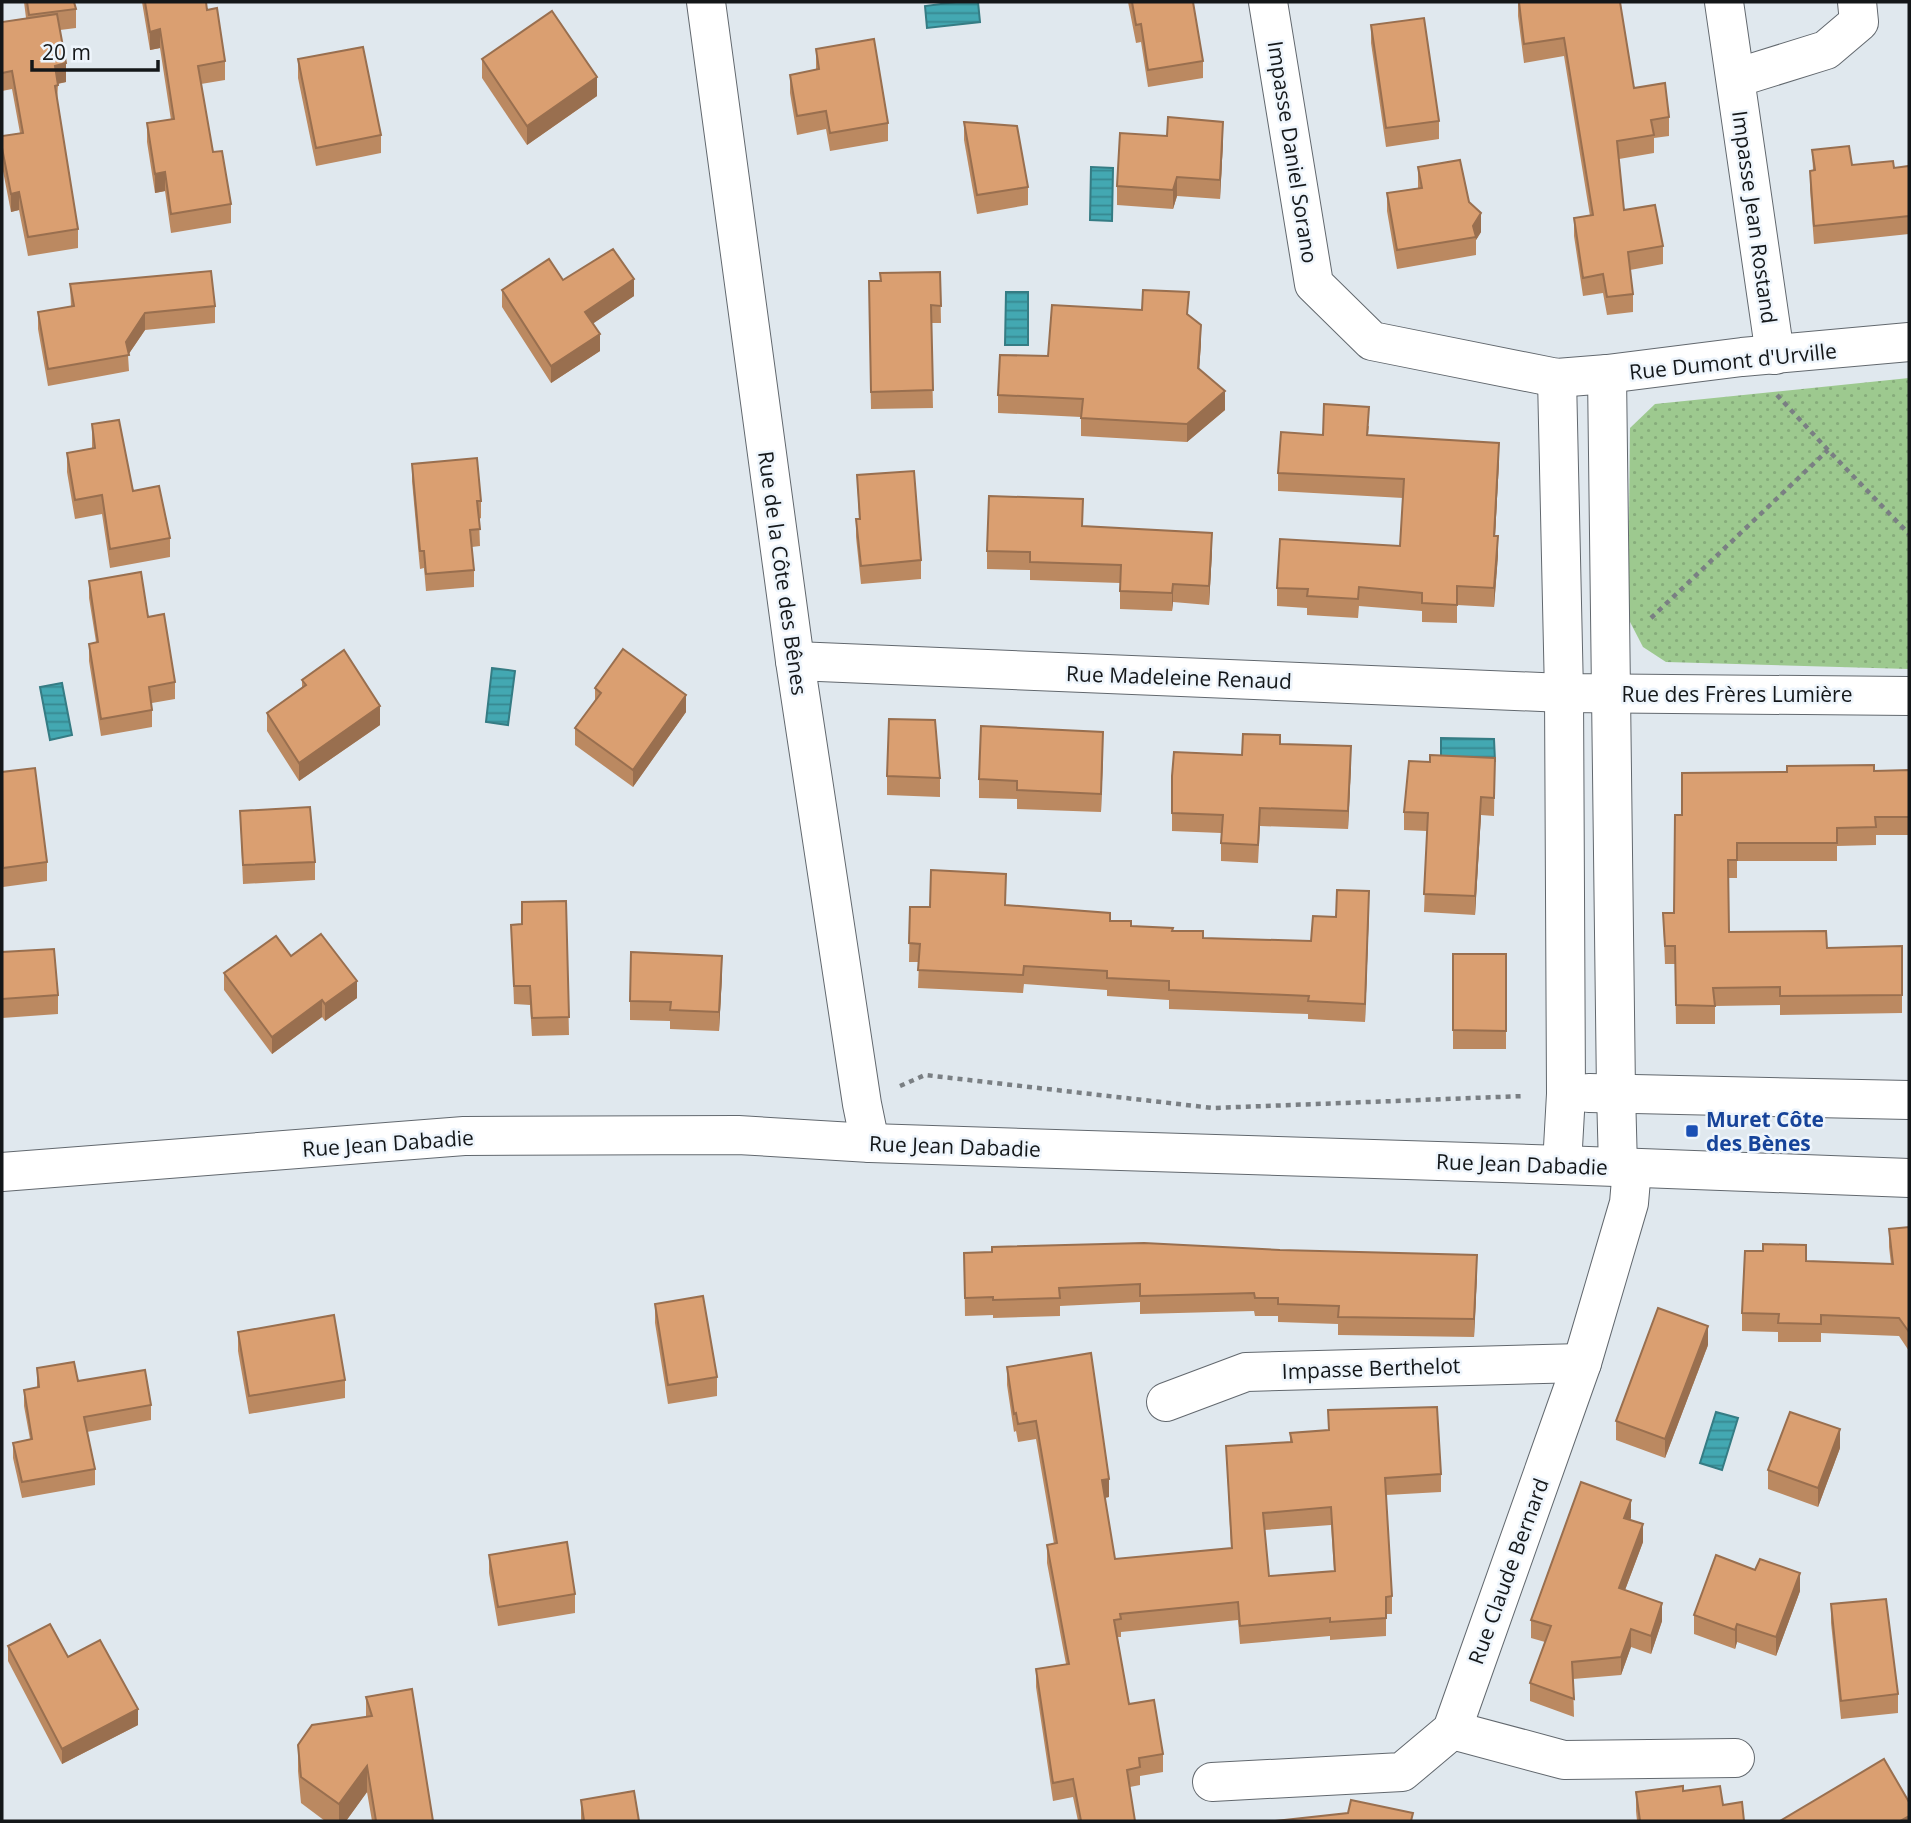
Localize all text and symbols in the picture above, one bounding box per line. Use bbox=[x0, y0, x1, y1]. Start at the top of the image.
scale bar bbox=[32, 28, 158, 72]
text: 20 m bbox=[42, 38, 91, 66]
street label: Impasse Daniel Sorano bbox=[1262, 39, 1324, 265]
street label: Impasse Jean Rostand bbox=[1726, 109, 1784, 325]
street label: Rue Dumont d'Urville bbox=[1628, 336, 1838, 386]
street label: Rue de la Côte des Bênes bbox=[752, 449, 814, 697]
street label: Rue Madeleine Renaud bbox=[1066, 659, 1292, 695]
street label: Rue des Frères Lumière bbox=[1622, 680, 1853, 708]
place label: Muret Côte des Bènes bbox=[1706, 1105, 1824, 1157]
street label: Rue Jean Dabadie bbox=[301, 1123, 475, 1163]
marker: Muret Côte des Bènes bbox=[1684, 1123, 1700, 1139]
street label: Rue Jean Dabadie bbox=[869, 1129, 1041, 1163]
street label: Rue Jean Dabadie bbox=[1436, 1147, 1608, 1181]
street label: Impasse Berthelot bbox=[1281, 1351, 1461, 1385]
street label: Rue Claude Bernard bbox=[1461, 1474, 1555, 1668]

